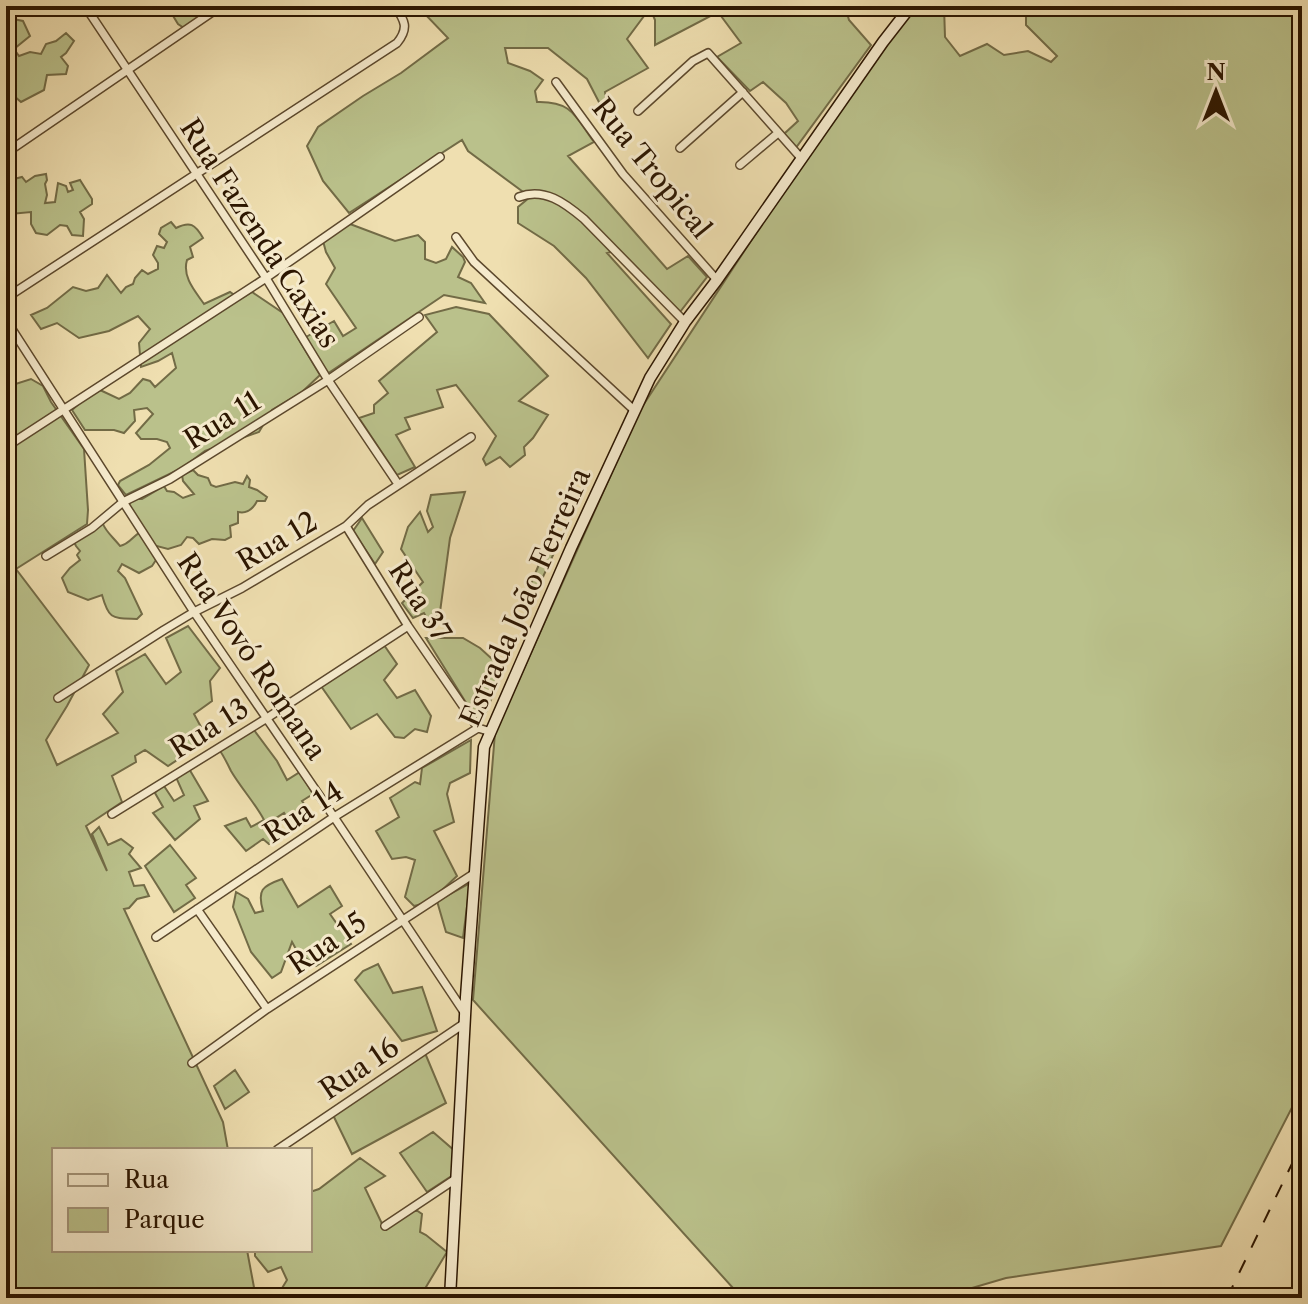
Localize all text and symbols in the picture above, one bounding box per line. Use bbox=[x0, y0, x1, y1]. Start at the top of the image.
north arrow bbox=[1176, 52, 1256, 132]
text: N bbox=[1206, 59, 1226, 86]
street label: Rua Tropical bbox=[585, 91, 719, 245]
street label: Rua Fazenda Caxias bbox=[173, 112, 347, 354]
street label: Rua 11 bbox=[178, 383, 266, 456]
street label: Estrada João Ferreira bbox=[453, 462, 597, 731]
street label: Rua 12 bbox=[231, 504, 323, 578]
street label: Rua Vovó Romana bbox=[170, 546, 334, 766]
street label: Rua 37 bbox=[382, 554, 459, 648]
street label: Rua 13 bbox=[163, 691, 255, 765]
street label: Rua 14 bbox=[257, 774, 349, 850]
street label: Rua 15 bbox=[282, 905, 372, 981]
street label: Rua 16 bbox=[313, 1029, 405, 1107]
legend bbox=[52, 1148, 312, 1252]
text: Rua bbox=[124, 1165, 169, 1194]
text: Parque bbox=[124, 1205, 205, 1234]

